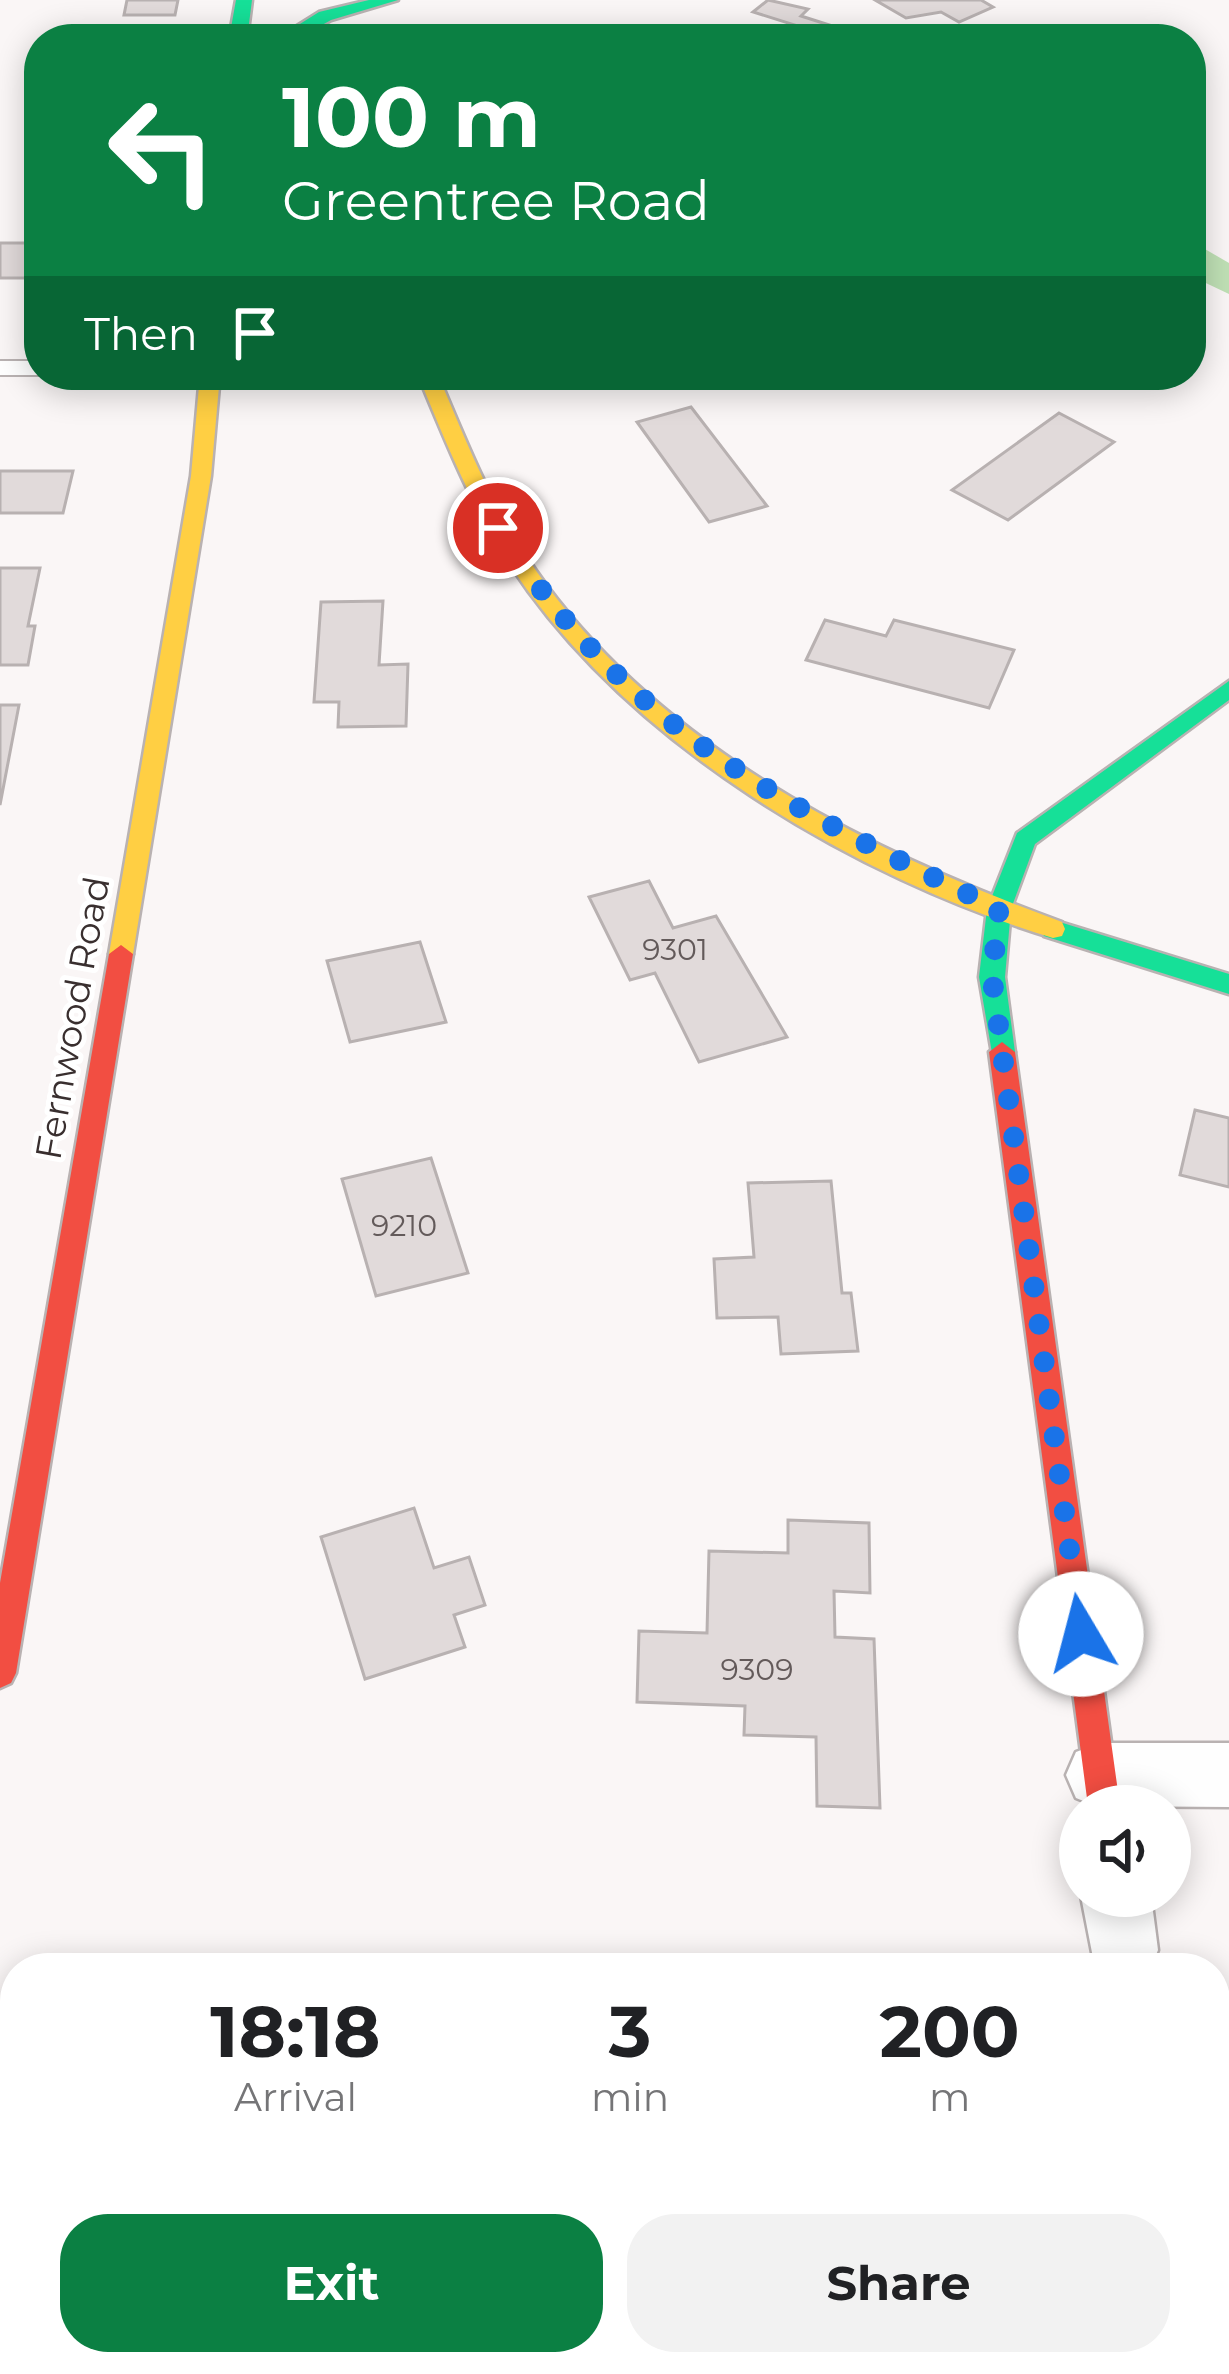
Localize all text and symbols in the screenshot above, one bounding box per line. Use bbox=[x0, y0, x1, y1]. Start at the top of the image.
text: 100 m bbox=[282, 66, 541, 168]
icon: left bbox=[84, 72, 240, 228]
text: Greentree Road bbox=[282, 168, 710, 234]
icon: arrive bbox=[222, 300, 288, 366]
text: Then bbox=[84, 306, 198, 361]
pin bbox=[447, 477, 549, 579]
icon: arrive bbox=[465, 495, 531, 561]
street label: Fernwood Road bbox=[25, 873, 119, 1163]
house number: 9301 bbox=[642, 931, 708, 968]
house number: 9210 bbox=[371, 1207, 437, 1244]
position arrow bbox=[1018, 1571, 1144, 1697]
house number: 9309 bbox=[720, 1651, 794, 1688]
map controls bbox=[1059, 1785, 1191, 1917]
button: sound bbox=[1059, 1785, 1191, 1917]
text: 18:18 bbox=[210, 1987, 381, 2075]
text: 3 bbox=[609, 1987, 651, 2075]
text: 200 bbox=[879, 1987, 1020, 2075]
text: Arrival bbox=[234, 2073, 357, 2121]
text: min bbox=[591, 2073, 669, 2121]
text: m bbox=[929, 2073, 970, 2121]
button: Exit bbox=[60, 2214, 603, 2352]
button: Share bbox=[627, 2214, 1170, 2352]

